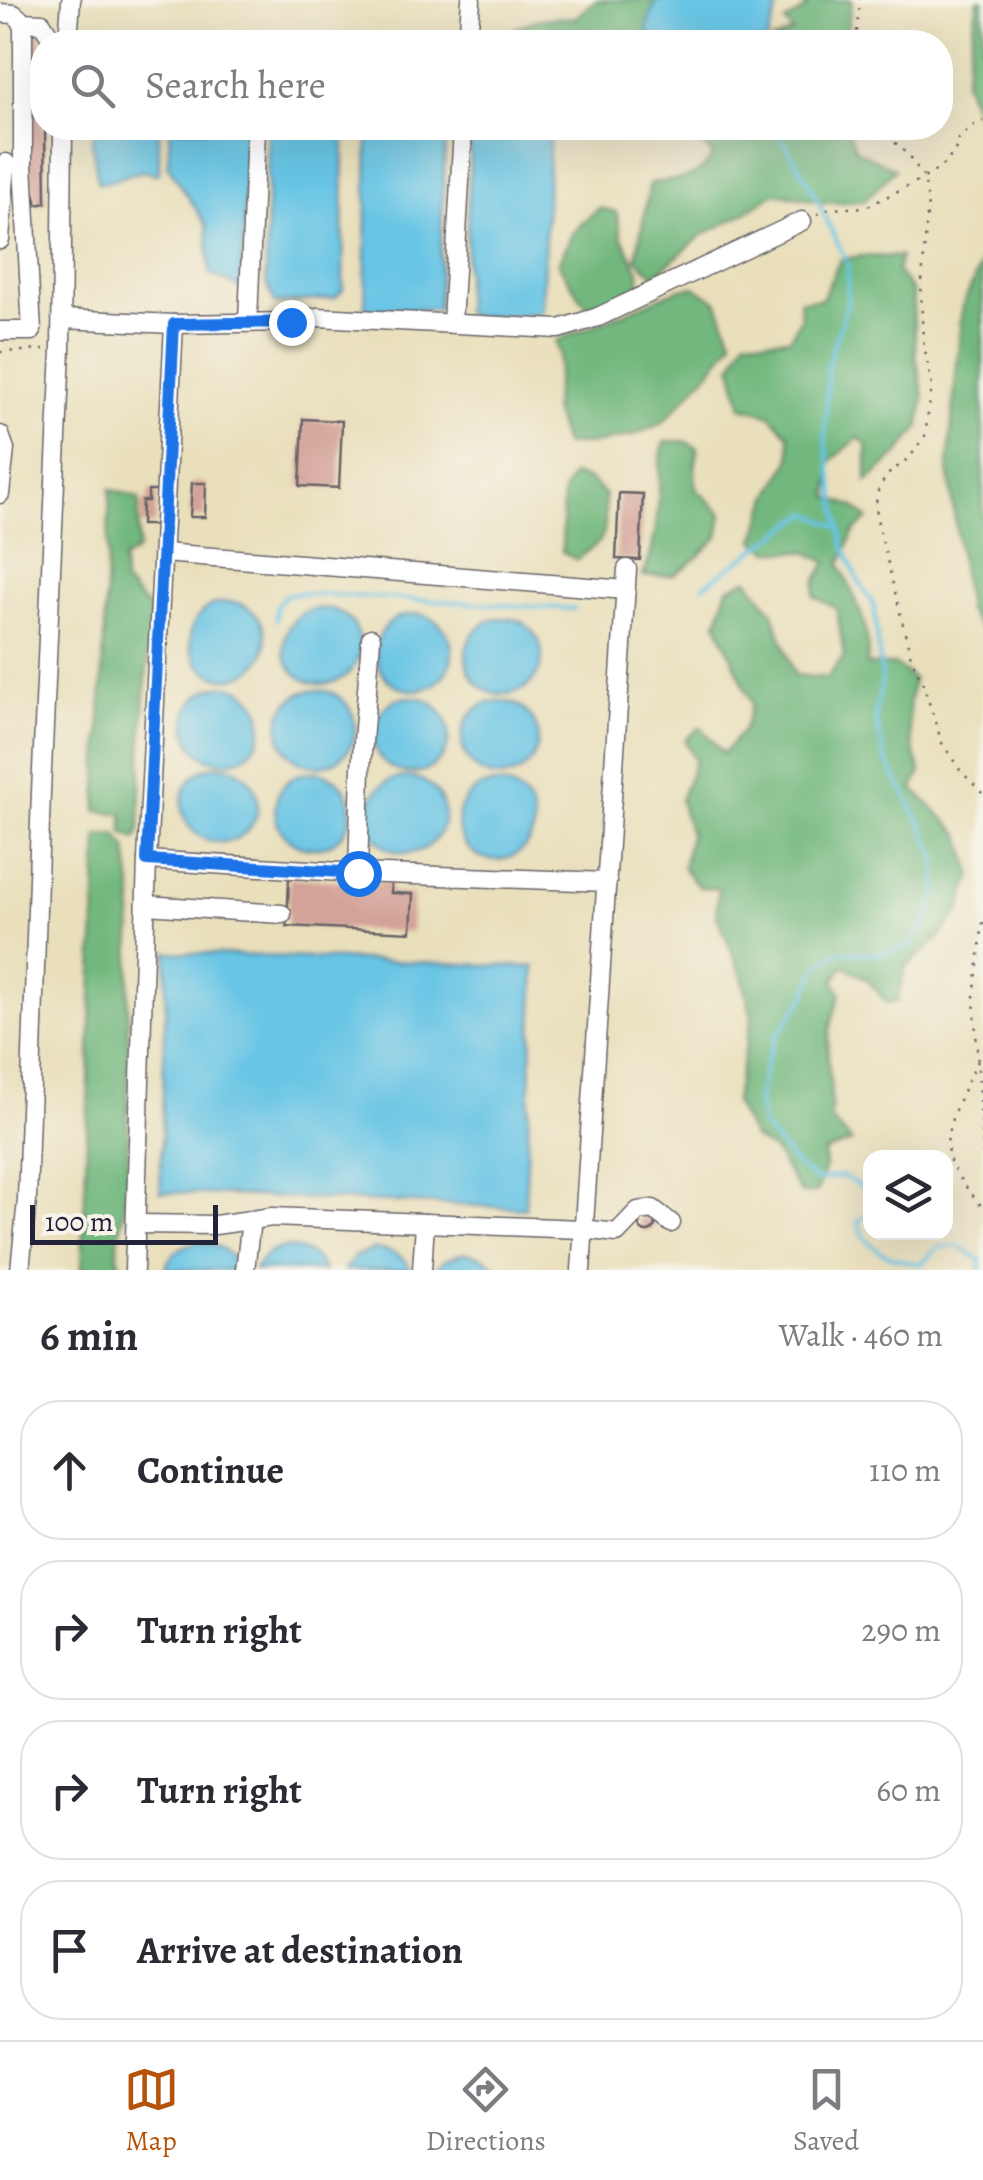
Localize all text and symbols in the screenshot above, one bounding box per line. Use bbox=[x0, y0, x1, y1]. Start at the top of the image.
search box bbox=[30, 30, 953, 140]
icon: search bbox=[65, 58, 120, 113]
text: Search here bbox=[145, 59, 326, 111]
route end bbox=[269, 300, 315, 346]
route start bbox=[336, 851, 382, 897]
map controls bbox=[863, 1150, 953, 1240]
button: layers bbox=[863, 1150, 953, 1240]
scale bar bbox=[30, 1200, 218, 1244]
text: 100 m bbox=[45, 1203, 113, 1241]
text: 6 min bbox=[40, 1307, 138, 1364]
text: Walk · 460 m bbox=[779, 1313, 943, 1357]
icon: ahead bbox=[42, 1443, 97, 1498]
text: Continue bbox=[137, 1444, 284, 1496]
text: 110 m bbox=[869, 1448, 941, 1492]
icon: right bbox=[42, 1603, 97, 1658]
text: Turn right bbox=[137, 1604, 302, 1656]
text: 290 m bbox=[861, 1608, 941, 1652]
icon: right bbox=[42, 1763, 97, 1818]
text: Turn right bbox=[137, 1764, 302, 1816]
text: 60 m bbox=[876, 1768, 941, 1812]
icon: arrive bbox=[42, 1923, 97, 1978]
text: Arrive at destination bbox=[137, 1924, 463, 1976]
tab: Map bbox=[124, 2062, 179, 2160]
tab: Directions bbox=[426, 2062, 546, 2160]
tab: Saved bbox=[793, 2062, 859, 2160]

